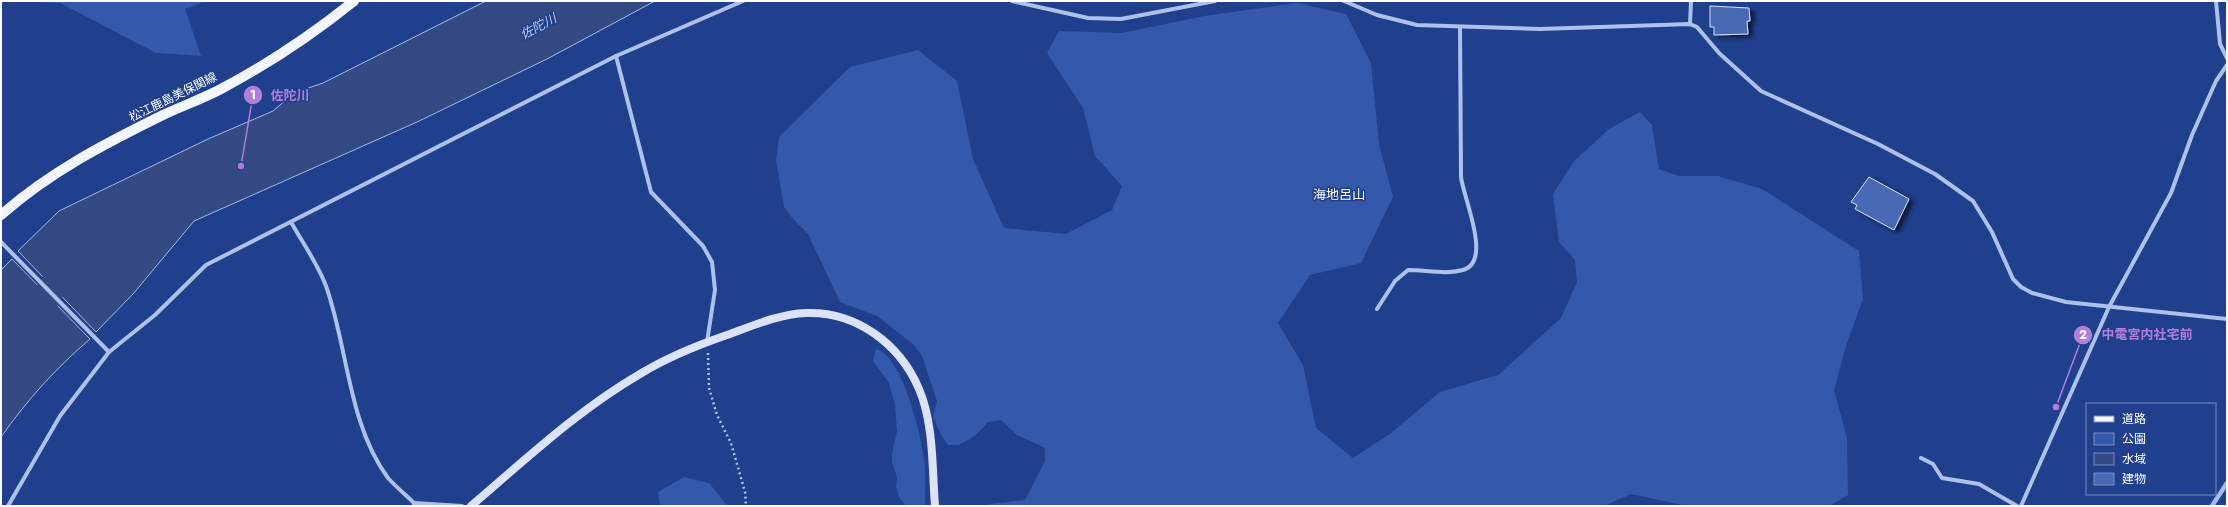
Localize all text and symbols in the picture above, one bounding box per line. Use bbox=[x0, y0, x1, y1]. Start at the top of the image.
water label: 佐陀川 bbox=[517, 8, 562, 44]
street label: 松江鹿島美保関線 bbox=[126, 68, 220, 126]
callout: 佐陀川 bbox=[243, 83, 318, 108]
text: 1 bbox=[250, 86, 256, 104]
text: 佐陀川 bbox=[270, 86, 310, 105]
district label: 海地呂山 bbox=[1313, 185, 1365, 204]
callout: 中電宮内社宅前 bbox=[2073, 322, 2200, 347]
text: 中電宮内社宅前 bbox=[2101, 325, 2193, 344]
text: 2 bbox=[2079, 326, 2087, 344]
legend bbox=[2086, 403, 2216, 495]
text: 道路 bbox=[2122, 410, 2146, 428]
text: 公園 bbox=[2122, 430, 2146, 448]
text: 水域 bbox=[2122, 450, 2146, 468]
text: 建物 bbox=[2122, 470, 2146, 488]

